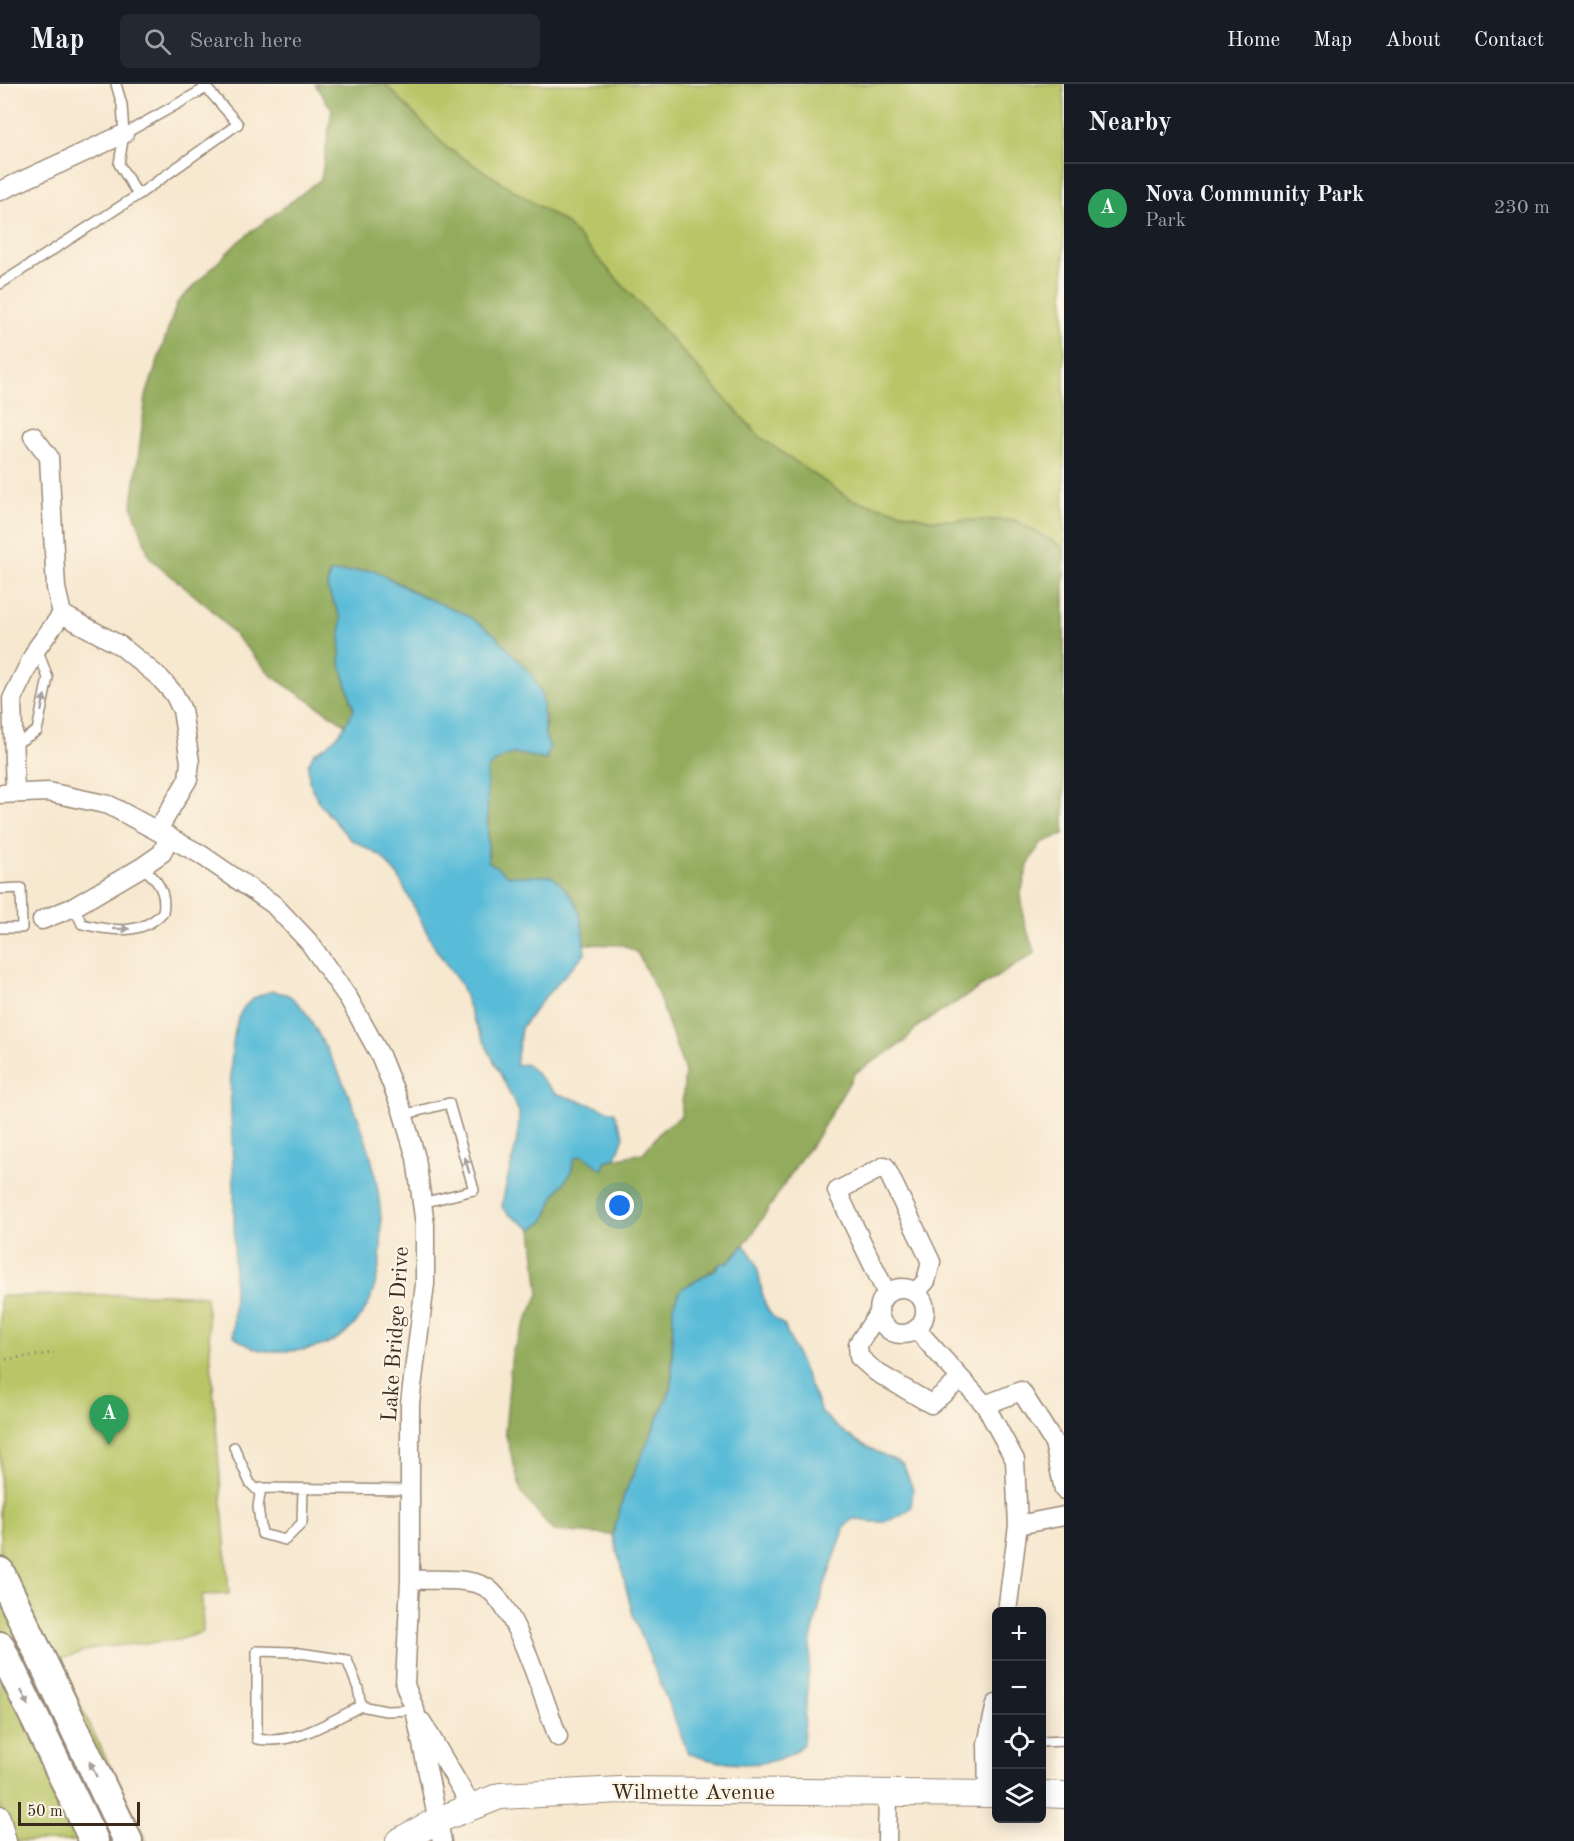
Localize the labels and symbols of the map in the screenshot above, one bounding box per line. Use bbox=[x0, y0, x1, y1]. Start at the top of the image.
one-way arrow bbox=[39, 693, 48, 712]
one-way arrow bbox=[111, 924, 130, 934]
one-way arrow bbox=[462, 1156, 471, 1174]
your location bbox=[605, 1191, 634, 1220]
street label: Lake Bridge Drive bbox=[379, 1246, 413, 1423]
pin: A bbox=[90, 1396, 128, 1445]
one-way arrow bbox=[21, 1690, 30, 1707]
one-way arrow bbox=[89, 1761, 98, 1778]
street label: Wilmette Avenue bbox=[611, 1782, 775, 1804]
scale bar bbox=[18, 1799, 140, 1826]

